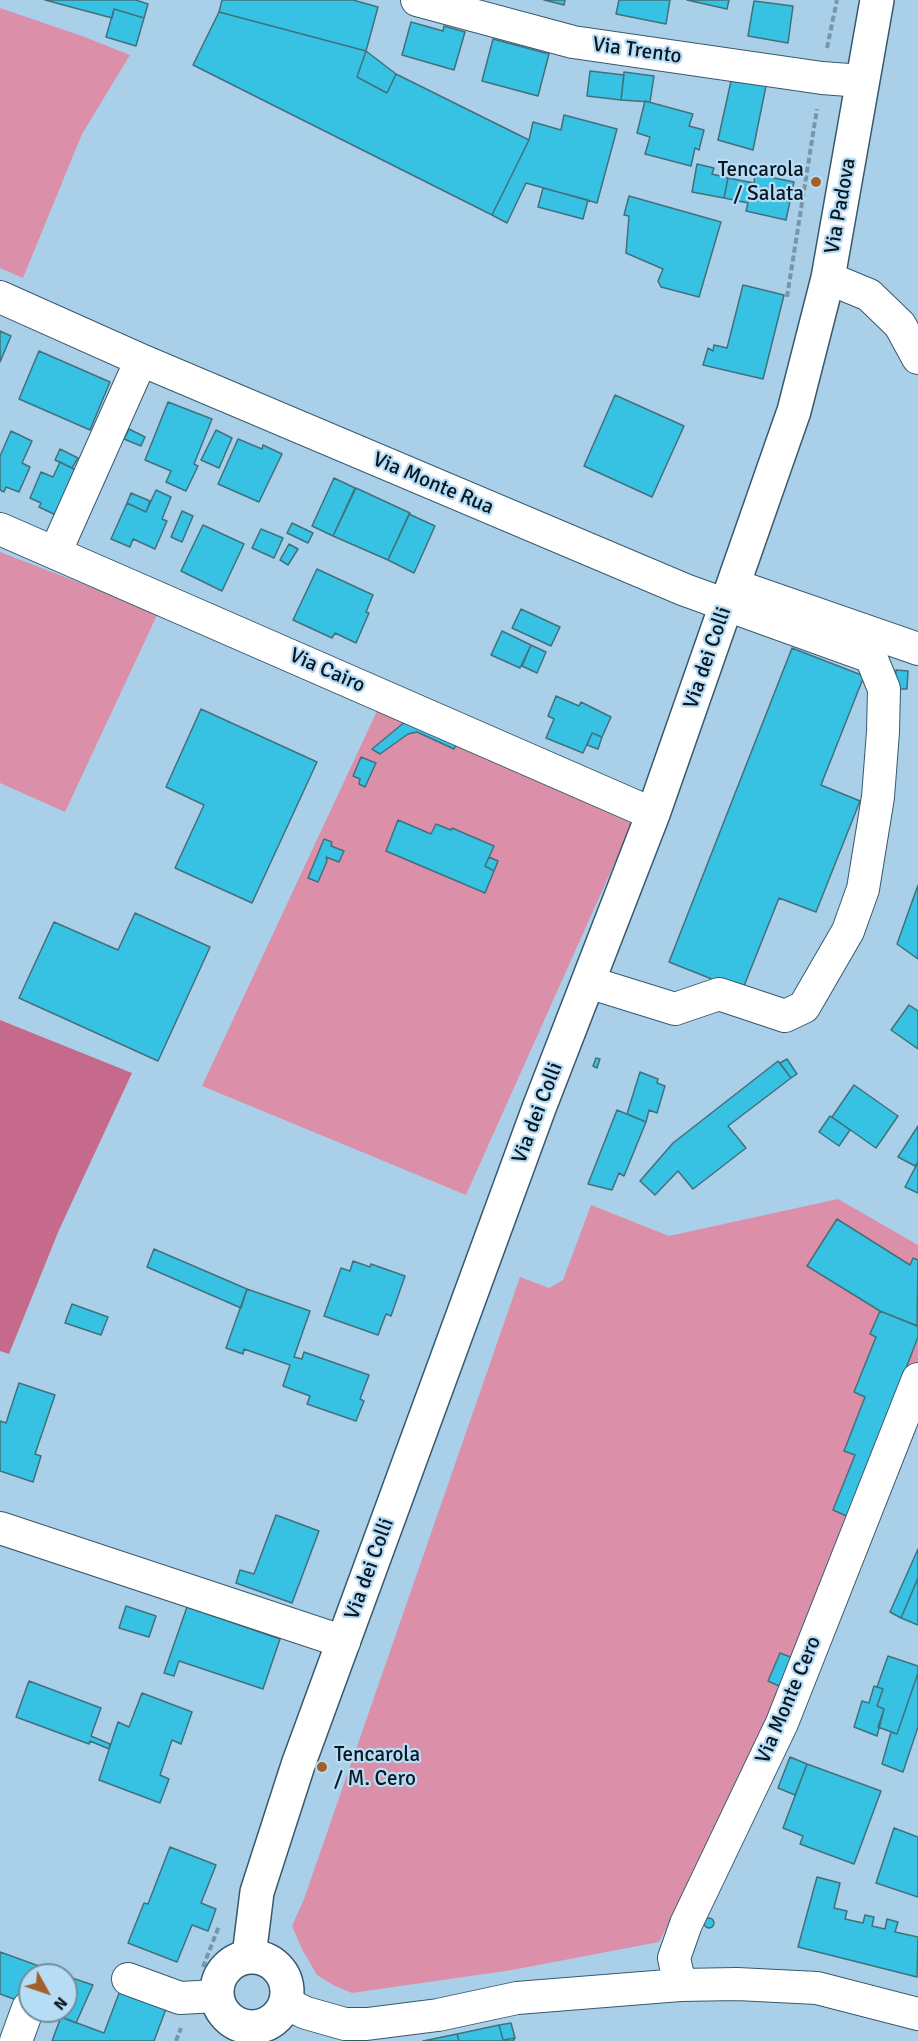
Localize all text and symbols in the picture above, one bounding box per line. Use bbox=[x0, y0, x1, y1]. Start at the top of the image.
street label: Via Trento bbox=[591, 32, 683, 70]
street label: Via Padova bbox=[820, 156, 862, 256]
place label: Tencarola / Salata bbox=[718, 157, 804, 207]
marker: Tencarola / Salata bbox=[809, 175, 823, 189]
street label: Via Monte Rua bbox=[369, 447, 497, 521]
street label: Via dei Colli bbox=[679, 604, 737, 712]
street label: Via Cairo bbox=[285, 643, 369, 699]
street label: Via dei Colli bbox=[507, 1059, 569, 1167]
street label: Via dei Colli bbox=[340, 1515, 400, 1623]
street label: Via Monte Cero bbox=[751, 1633, 827, 1767]
place label: Tencarola / M. Cero bbox=[334, 1742, 420, 1792]
marker: Tencarola / M. Cero bbox=[315, 1760, 329, 1774]
north arrow bbox=[18, 1963, 78, 2023]
text: N bbox=[49, 1993, 72, 2014]

